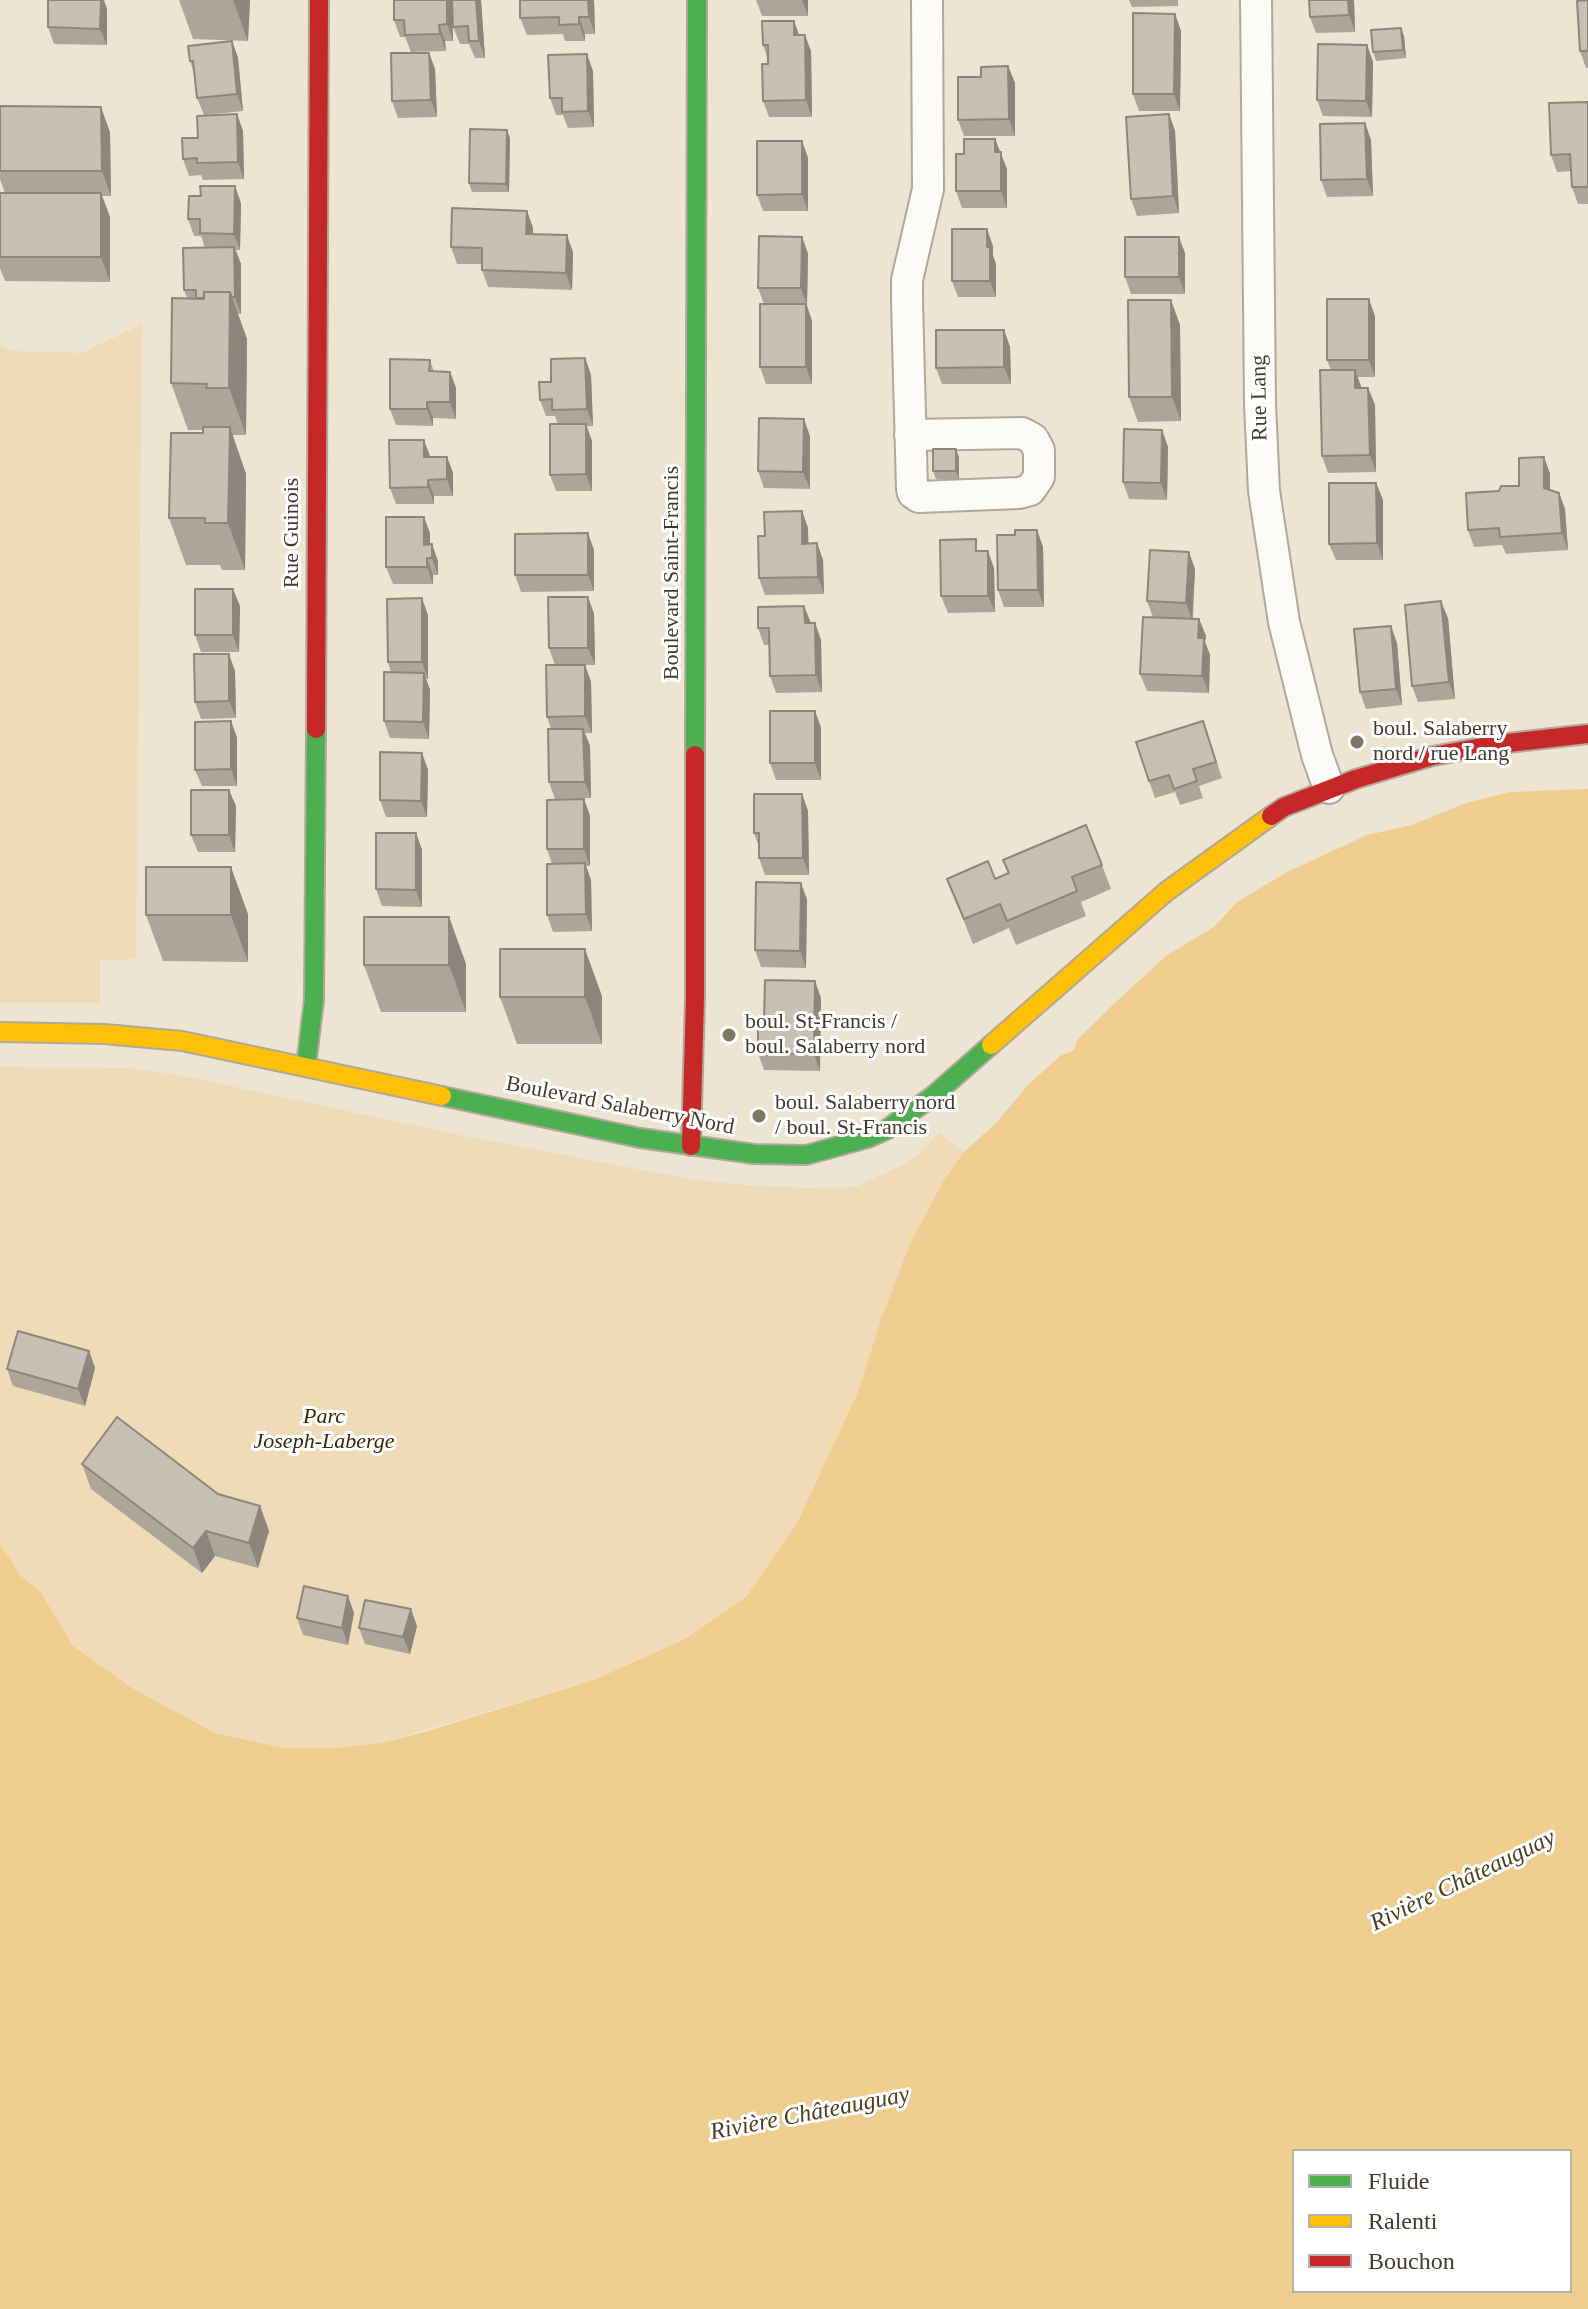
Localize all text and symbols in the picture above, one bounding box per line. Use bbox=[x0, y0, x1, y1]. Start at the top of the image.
street label: Rue Lang bbox=[1246, 355, 1274, 441]
street label: Boulevard Saint-Francis bbox=[659, 466, 685, 680]
street label: Rue Guinois bbox=[279, 478, 305, 588]
place label: boul. Salaberry nord / rue Lang bbox=[1373, 716, 1509, 768]
marker: boul. Salaberry nord / rue Lang bbox=[1348, 733, 1366, 751]
place label: boul. St-Francis / boul. Salaberry nord bbox=[745, 1009, 925, 1060]
marker: boul. St-Francis / boul. Salaberry nord bbox=[720, 1026, 738, 1044]
street label: Boulevard Salaberry Nord bbox=[504, 1071, 736, 1141]
place label: boul. Salaberry nord / boul. St-Francis bbox=[775, 1090, 955, 1142]
marker: boul. Salaberry nord / boul. St-Francis bbox=[750, 1107, 768, 1125]
park label: Parc Joseph-Laberge bbox=[254, 1404, 394, 1456]
water label: Rivière Châteauguay bbox=[1366, 1824, 1560, 1938]
water label: Rivière Châteauguay bbox=[708, 2081, 912, 2147]
legend bbox=[1292, 2149, 1572, 2293]
text: Fluide bbox=[1368, 2168, 1429, 2194]
text: Ralenti bbox=[1368, 2208, 1437, 2234]
text: Bouchon bbox=[1368, 2248, 1455, 2274]

